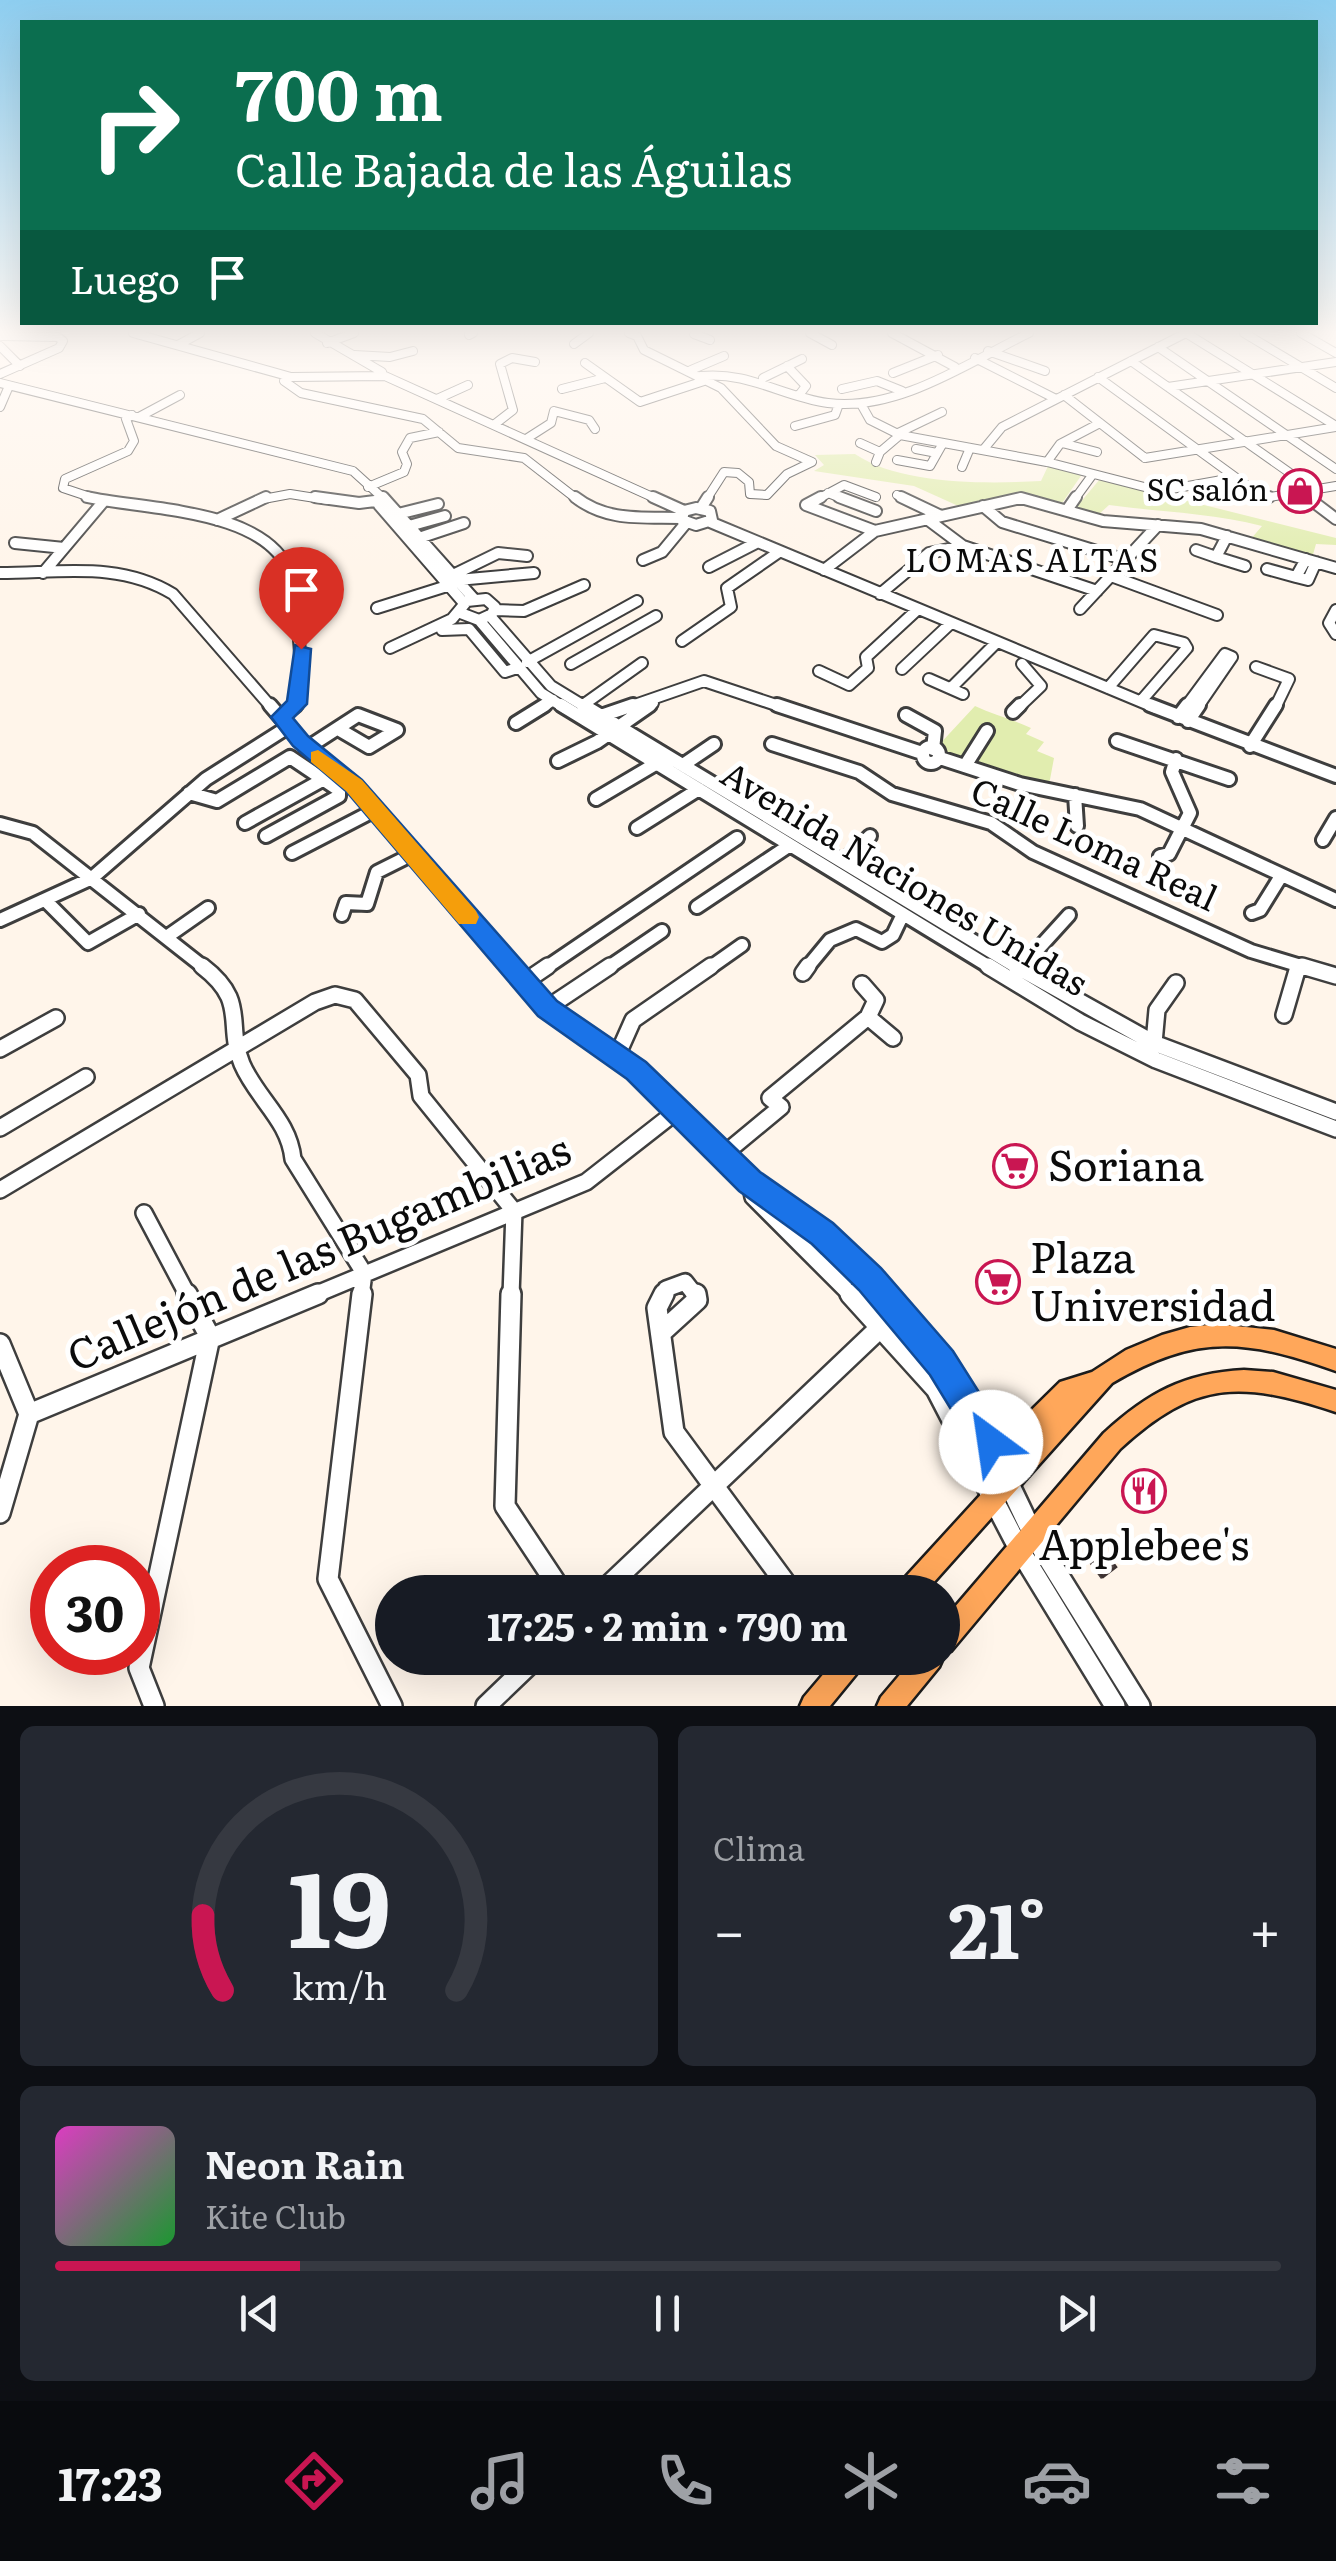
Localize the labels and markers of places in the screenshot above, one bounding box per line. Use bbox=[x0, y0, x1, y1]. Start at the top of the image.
place label: SC salón bbox=[1146, 466, 1268, 510]
shop icon: SC salón bbox=[1277, 468, 1323, 514]
pin bbox=[259, 547, 344, 650]
place label: Soriana bbox=[1048, 1132, 1204, 1194]
supermarket icon: Soriana bbox=[992, 1143, 1038, 1189]
place label: Plaza Universidad bbox=[1030, 1224, 1276, 1334]
supermarket icon: Plaza Universidad bbox=[975, 1259, 1021, 1305]
restaurant icon: Applebee's bbox=[1121, 1468, 1167, 1514]
place label: Applebee's bbox=[1039, 1511, 1249, 1573]

